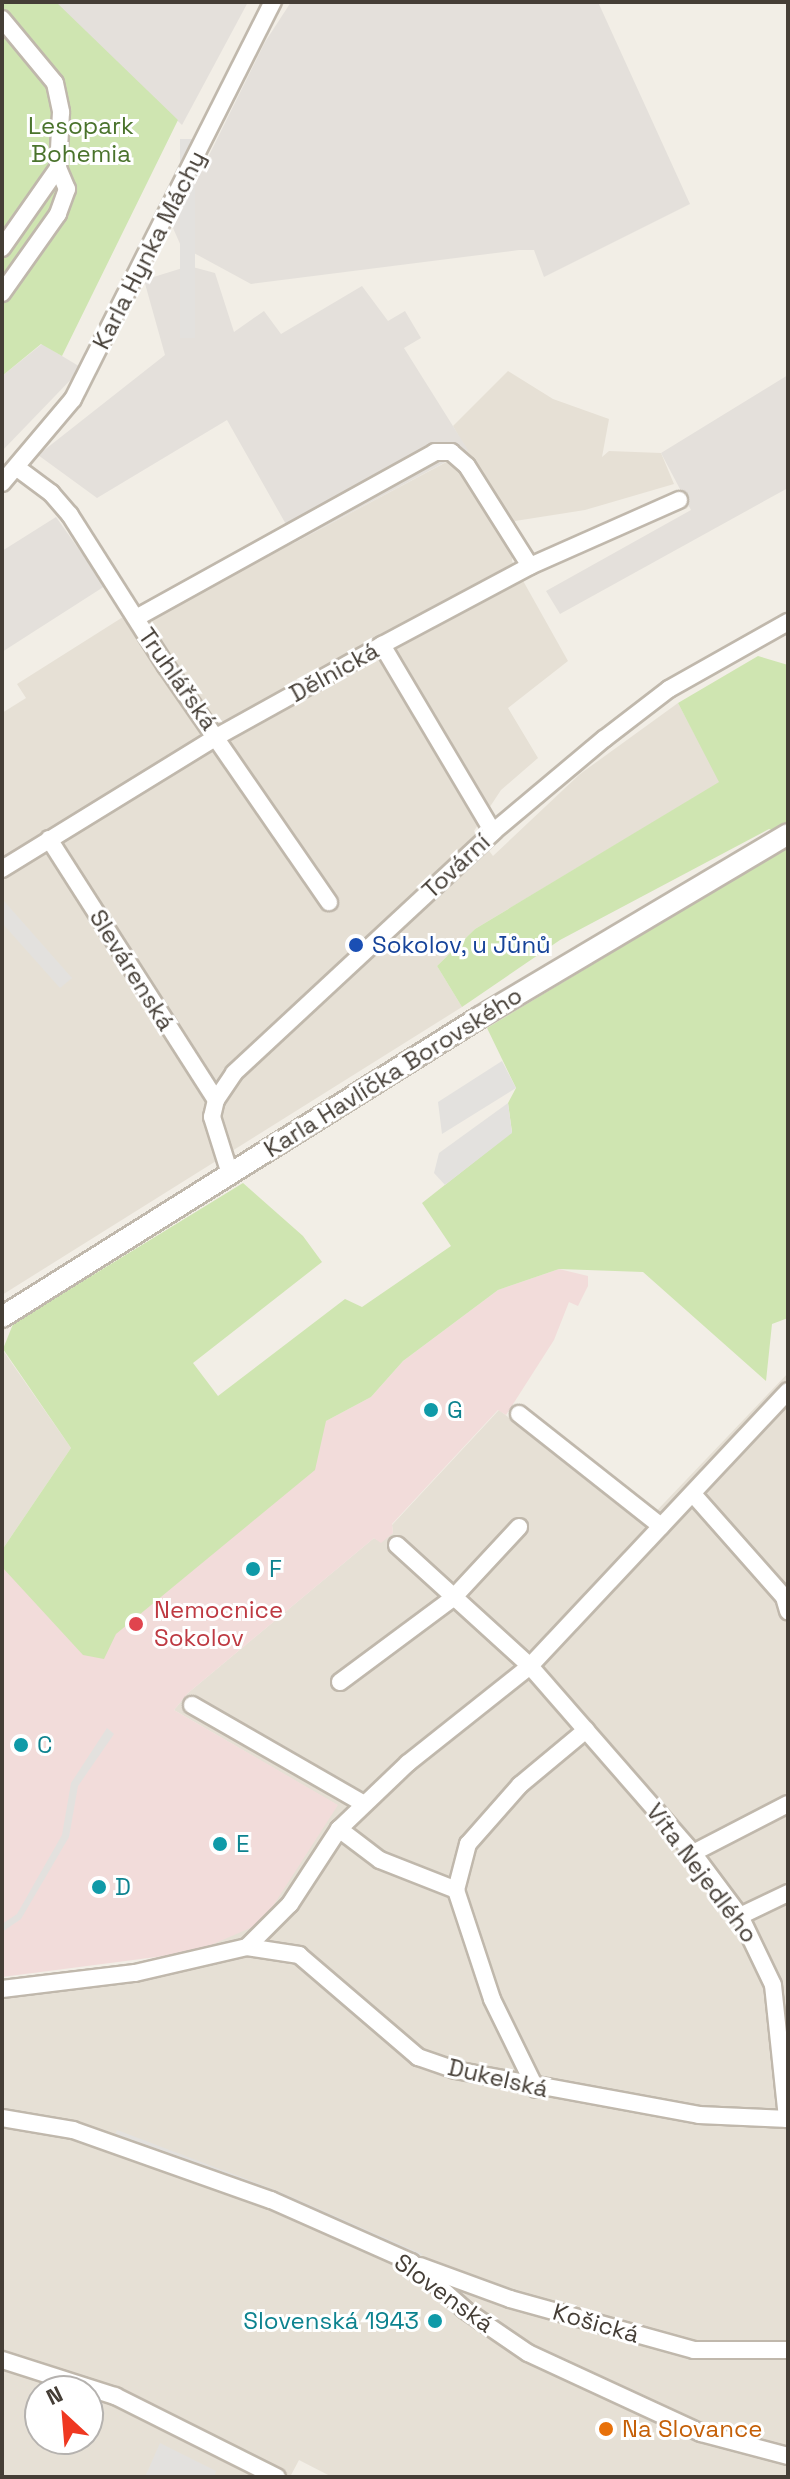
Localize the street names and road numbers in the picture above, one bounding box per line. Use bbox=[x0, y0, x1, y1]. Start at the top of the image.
street label: Karla Hynka Máchy bbox=[86, 146, 212, 354]
street label: Truhlářská bbox=[132, 622, 224, 736]
street label: Dělnická bbox=[284, 636, 384, 708]
street label: Tovární bbox=[416, 827, 496, 905]
street label: Slevárenská bbox=[83, 904, 181, 1036]
street label: Karla Havlíčka Borovského bbox=[259, 981, 527, 1163]
street label: Víta Nejedlého bbox=[640, 1798, 764, 1948]
street label: Dukelská bbox=[445, 2052, 551, 2104]
street label: Slovenská bbox=[389, 2247, 499, 2339]
street label: Košická bbox=[550, 2297, 642, 2349]

